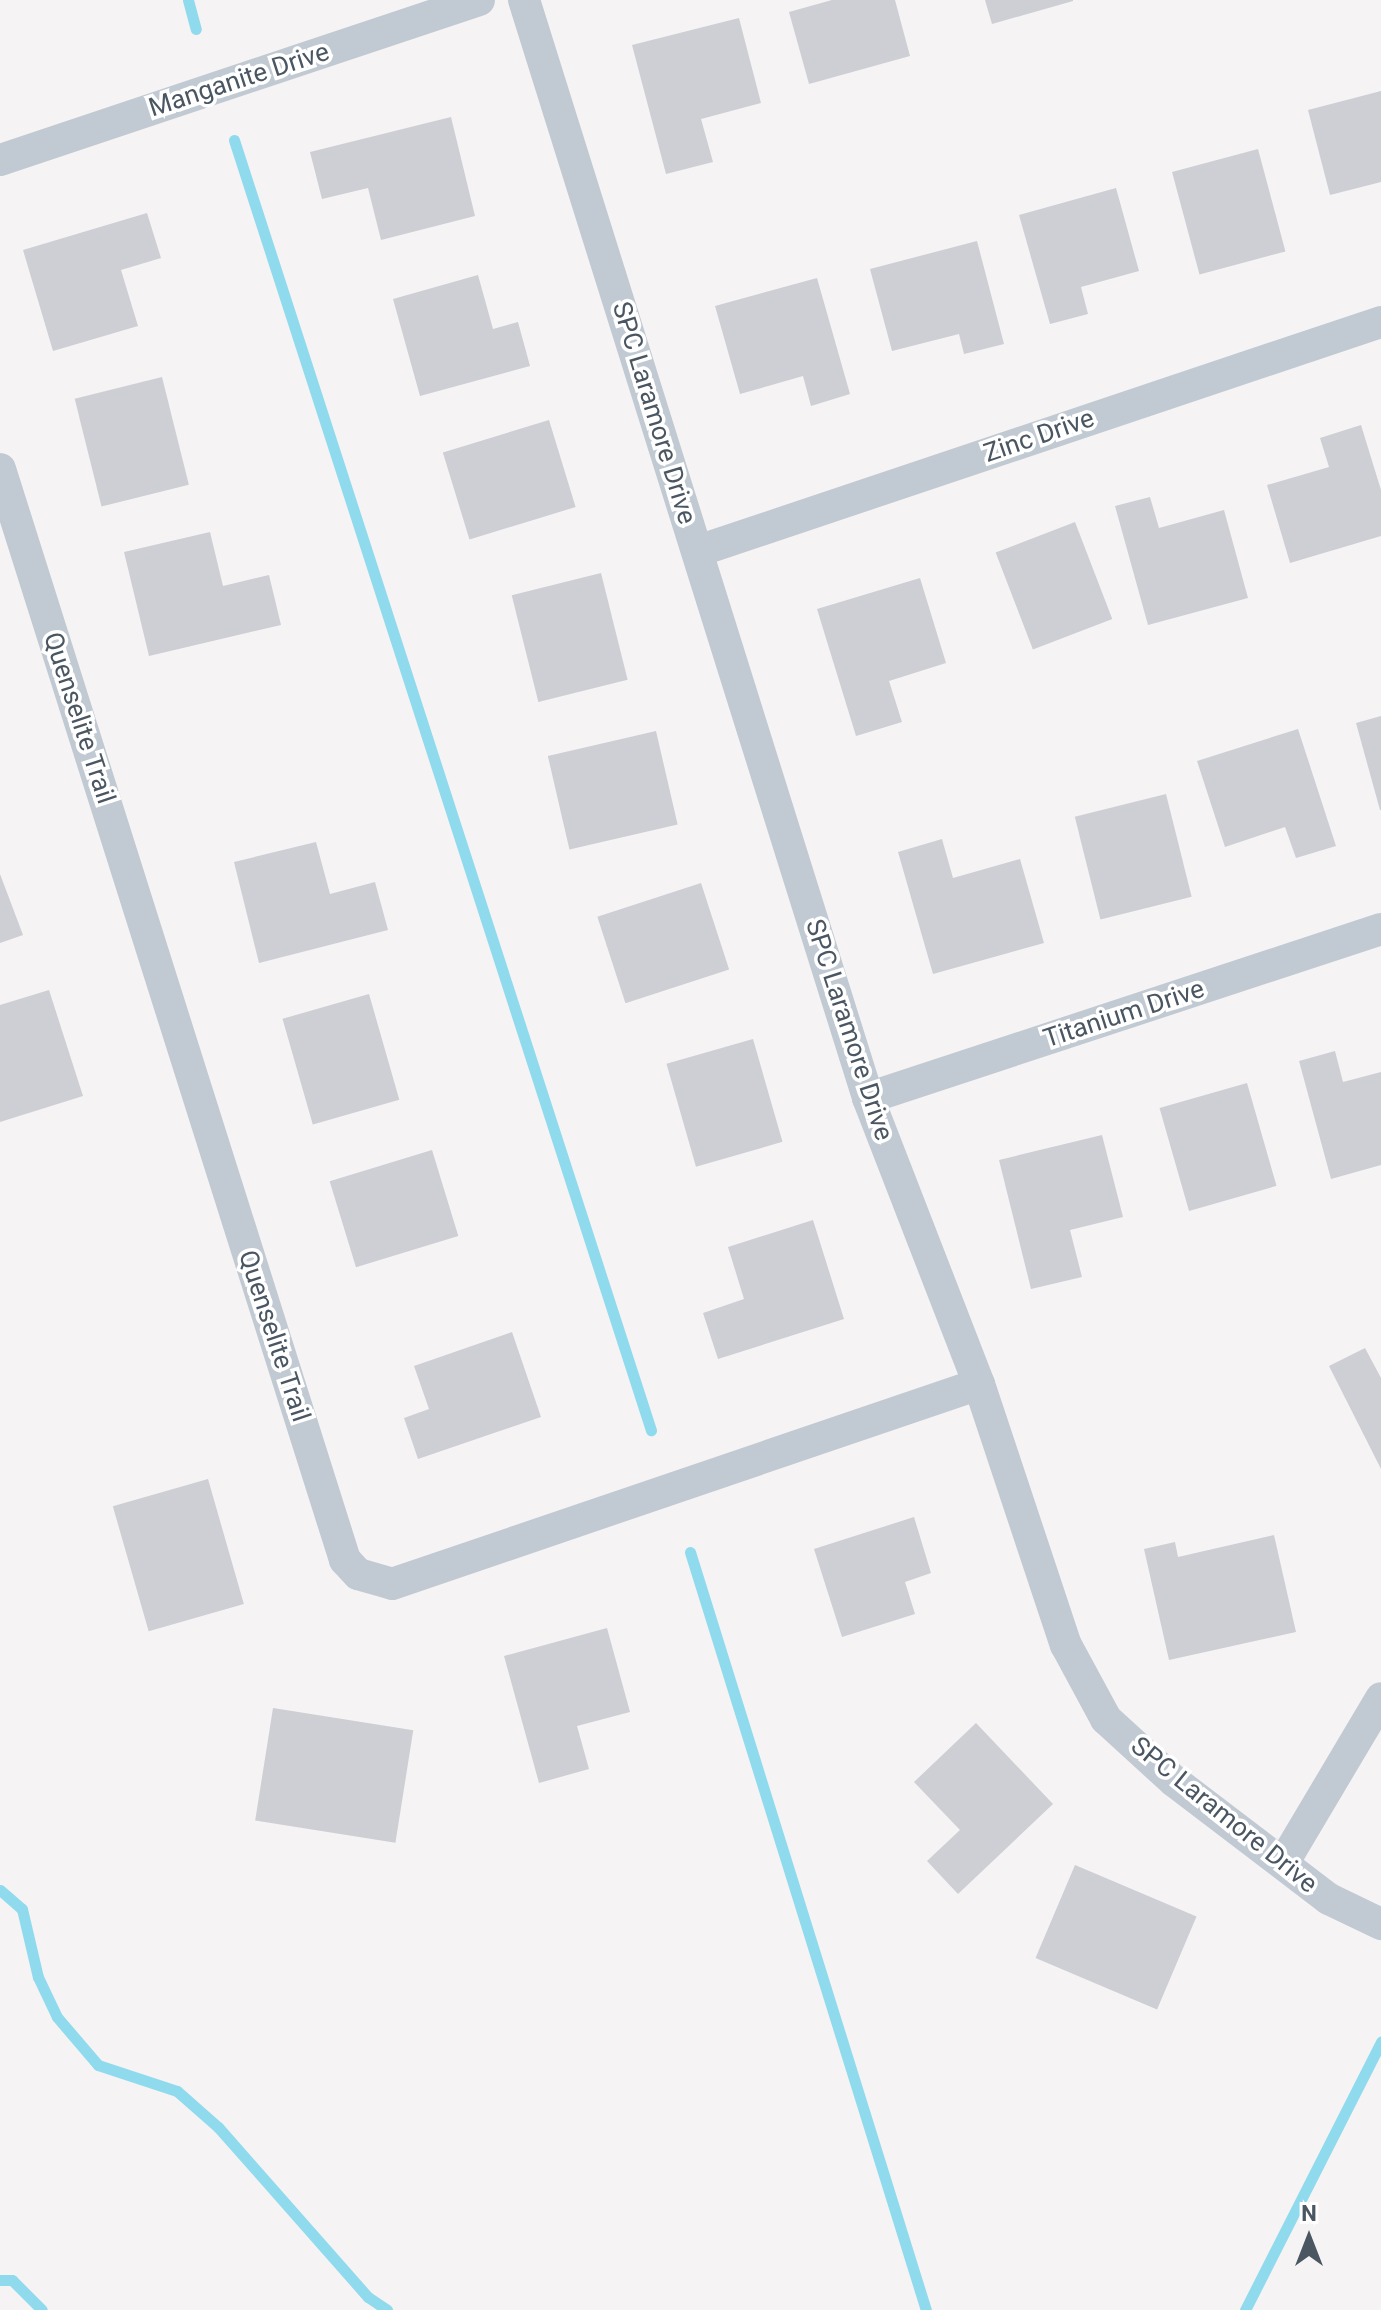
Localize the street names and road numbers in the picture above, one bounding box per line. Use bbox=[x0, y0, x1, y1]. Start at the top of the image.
street label: Manganite Drive bbox=[145, 36, 333, 124]
street label: SPC Laramore Drive bbox=[605, 298, 703, 528]
street label: Zinc Drive bbox=[980, 403, 1098, 469]
street label: Quenselite Trail bbox=[37, 628, 121, 808]
street label: SPC Laramore Drive bbox=[799, 915, 899, 1145]
street label: Titanium Drive bbox=[1040, 973, 1208, 1055]
street label: Quenselite Trail bbox=[232, 1246, 316, 1426]
street label: SPC Laramore Drive bbox=[1125, 1730, 1323, 1900]

